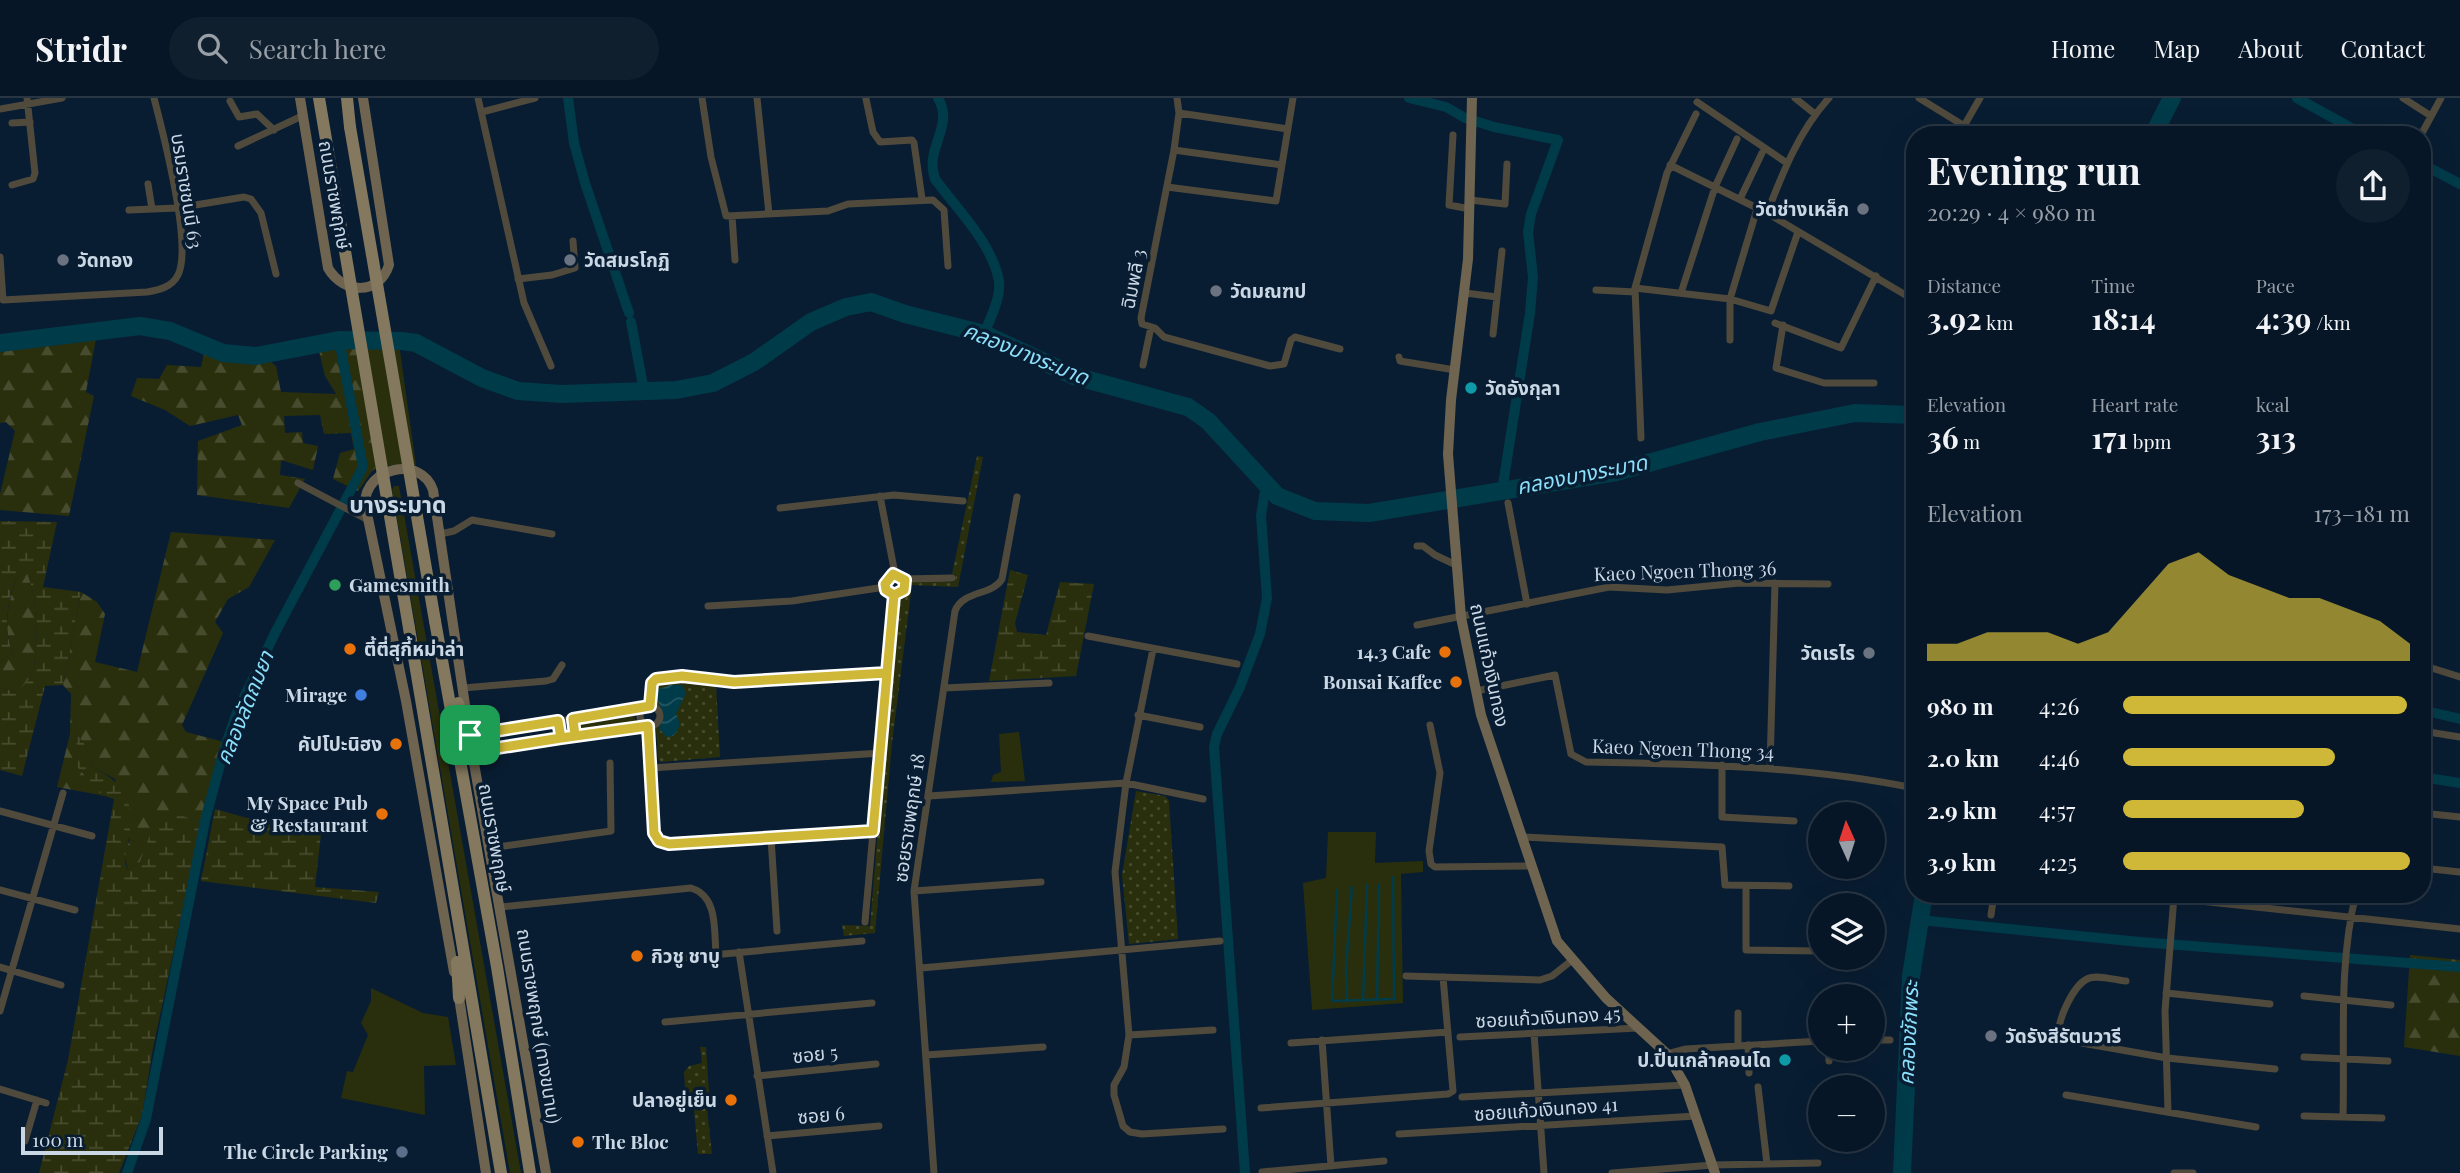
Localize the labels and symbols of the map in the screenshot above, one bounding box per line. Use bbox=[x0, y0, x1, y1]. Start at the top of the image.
street label: บรมราชชนนี 63 bbox=[166, 131, 210, 251]
street label: ถนนราชพฤกษ์ bbox=[314, 138, 358, 251]
place label: วัดช่างเหล็ก bbox=[1755, 195, 1849, 221]
marker: วัดช่างเหล็ก bbox=[1855, 201, 1871, 217]
place label: วัดทอง bbox=[77, 246, 133, 272]
place label: วัดสมรโกฏิ bbox=[584, 246, 670, 272]
street label: ฉิมพลี 3 bbox=[1113, 247, 1151, 311]
marker: วัดทอง bbox=[55, 252, 71, 268]
marker: วัดสมรโกฏิ bbox=[562, 252, 578, 268]
place label: วัดมณฑป bbox=[1230, 277, 1306, 303]
marker: วัดมณฑป bbox=[1208, 283, 1224, 299]
water label: คลองบางระมาด bbox=[960, 314, 1094, 390]
place label: วัดอังกุลา bbox=[1485, 374, 1560, 400]
marker: วัดอังกุลา bbox=[1463, 380, 1479, 396]
water label: คลองบางระมาด bbox=[1514, 446, 1650, 499]
district label: บางระมาด bbox=[349, 488, 447, 519]
street label: Kaeo Ngoen Thong 36 bbox=[1593, 554, 1777, 586]
place label: Gamesmith bbox=[349, 571, 450, 597]
marker: Gamesmith bbox=[327, 577, 343, 593]
street label: ถนนแก้วเงินทอง bbox=[1465, 601, 1517, 729]
place label: ตี้ตี่สุกี้หม่าล่า bbox=[364, 635, 464, 661]
place label: 14.3 Cafe bbox=[1356, 638, 1431, 664]
place label: วัดเรไร bbox=[1801, 639, 1855, 665]
marker: ตี้ตี่สุกี้หม่าล่า bbox=[342, 641, 358, 657]
marker: 14.3 Cafe bbox=[1437, 644, 1453, 660]
water label: คลองลัดถมยา bbox=[208, 645, 279, 768]
marker: วัดเรไร bbox=[1861, 645, 1877, 661]
place label: Bonsai Kaffee bbox=[1323, 668, 1442, 694]
marker: Bonsai Kaffee bbox=[1448, 674, 1464, 690]
place label: Mirage bbox=[285, 681, 347, 707]
marker: Mirage bbox=[353, 687, 369, 703]
pin bbox=[440, 705, 500, 765]
place label: คัปโปะนิฮง bbox=[298, 730, 382, 756]
street label: Kaeo Ngoen Thong 34 bbox=[1591, 732, 1775, 764]
marker: คัปโปะนิฮง bbox=[388, 736, 404, 752]
street label: ซอยราชพฤกษ์ 18 bbox=[886, 752, 930, 884]
street label: ถนนราชพฤกษ์ bbox=[474, 781, 518, 894]
place label: My Space Pub & Restaurant bbox=[246, 789, 368, 837]
north arrow bbox=[1808, 802, 1885, 878]
marker: My Space Pub & Restaurant bbox=[374, 806, 390, 822]
street label: ถนนราชพฤกษ์ (ทางขนาน) bbox=[512, 926, 568, 1125]
place label: กิวชู ชาบู bbox=[651, 942, 720, 968]
marker: กิวชู ชาบู bbox=[629, 948, 645, 964]
water label: คลองชักพระ bbox=[1890, 978, 1924, 1086]
street label: ซอยแก้วเงินทอง 45 bbox=[1475, 999, 1621, 1033]
place label: วัดรังสีรัตนวารี bbox=[2005, 1022, 2122, 1048]
marker: วัดรังสีรัตนวารี bbox=[1983, 1028, 1999, 1044]
street label: ซอย 5 bbox=[791, 1038, 839, 1068]
place label: ป.ปิ่นเกล้าคอนโด bbox=[1637, 1046, 1771, 1072]
marker: ป.ปิ่นเกล้าคอนโด bbox=[1777, 1052, 1793, 1068]
place label: ปลาอยู่เย็น bbox=[632, 1086, 717, 1112]
street label: ซอยแก้วเงินทอง 41 bbox=[1473, 1090, 1619, 1126]
marker: ปลาอยู่เย็น bbox=[723, 1092, 739, 1108]
street label: ซอย 6 bbox=[796, 1099, 846, 1129]
scale bar bbox=[21, 1124, 163, 1156]
place label: The Bloc bbox=[592, 1128, 669, 1154]
marker: The Bloc bbox=[570, 1134, 586, 1150]
place label: The Circle Parking bbox=[223, 1138, 388, 1164]
marker: The Circle Parking bbox=[394, 1144, 410, 1160]

